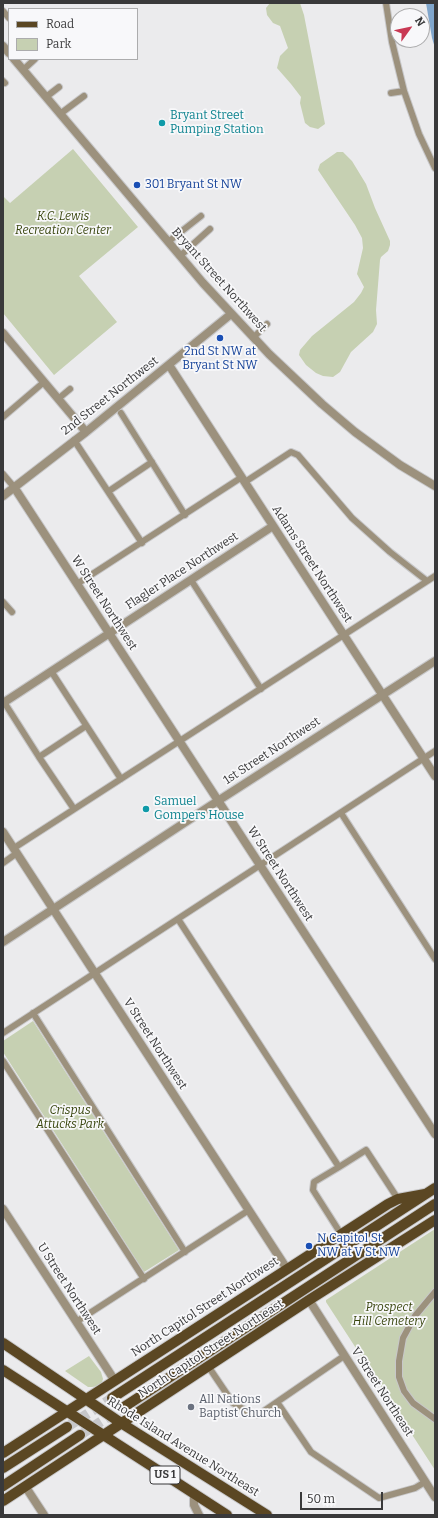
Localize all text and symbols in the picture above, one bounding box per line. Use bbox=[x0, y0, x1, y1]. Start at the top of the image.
legend bbox=[8, 8, 138, 60]
north arrow bbox=[390, 8, 430, 48]
text: N bbox=[412, 15, 427, 29]
text: Road bbox=[46, 17, 74, 31]
text: Park bbox=[46, 37, 71, 51]
place label: Bryant Street Pumping Station bbox=[170, 109, 264, 137]
marker: Bryant Street Pumping Station bbox=[157, 118, 167, 128]
place label: 301 Bryant St NW bbox=[145, 178, 242, 192]
marker: 301 Bryant St NW bbox=[132, 180, 142, 190]
park label: K.C. Lewis Recreation Center bbox=[15, 210, 111, 238]
street label: Bryant Street Northwest bbox=[168, 225, 270, 335]
marker: 2nd St NW at Bryant St NW bbox=[215, 333, 225, 343]
place label: 2nd St NW at Bryant St NW bbox=[182, 345, 258, 373]
street label: 2nd Street Northwest bbox=[59, 354, 161, 438]
street label: Adams Street Northwest bbox=[269, 503, 355, 625]
street label: Flagler Place Northwest bbox=[123, 529, 241, 613]
street label: W Street Northwest bbox=[68, 553, 140, 653]
street label: 1st Street Northwest bbox=[221, 714, 323, 788]
place label: Samuel Gompers House bbox=[154, 795, 244, 823]
marker: Samuel Gompers House bbox=[141, 804, 151, 814]
street label: W Street Northwest bbox=[244, 824, 316, 924]
street label: V Street Northwest bbox=[120, 996, 190, 1092]
park label: Crispus Attucks Park bbox=[36, 1104, 104, 1132]
place label: N Capitol St NW at V St NW bbox=[317, 1232, 400, 1260]
street label: U Street Northwest bbox=[34, 1240, 104, 1338]
marker: N Capitol St NW at V St NW bbox=[304, 1241, 314, 1251]
street label: North Capitol Street Northwest bbox=[129, 1254, 281, 1360]
street label: North Capitol Street Northeast bbox=[136, 1297, 286, 1401]
park label: Prospect Hill Cemetery bbox=[353, 1301, 425, 1329]
street label: V Street Northeast bbox=[348, 1345, 416, 1439]
place label: All Nations Baptist Church bbox=[199, 1393, 281, 1421]
street label: Rhode Island Avenue Northeast bbox=[105, 1394, 261, 1500]
marker: All Nations Baptist Church bbox=[186, 1402, 196, 1412]
road number: US 1 bbox=[150, 1466, 180, 1484]
scale bar bbox=[302, 1484, 385, 1510]
text: 50 m bbox=[307, 1492, 335, 1506]

